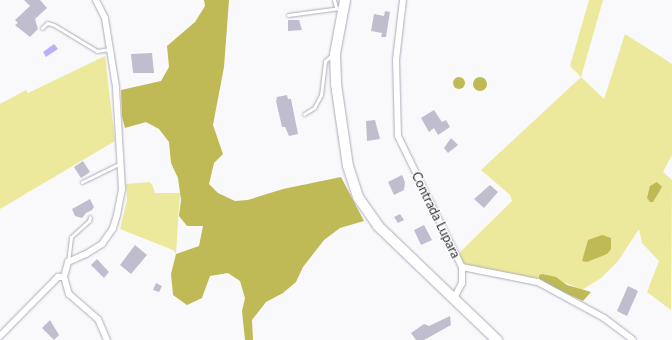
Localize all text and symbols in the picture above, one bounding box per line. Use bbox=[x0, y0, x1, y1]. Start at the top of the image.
street label: Contrada Lupara bbox=[408, 169, 464, 261]

